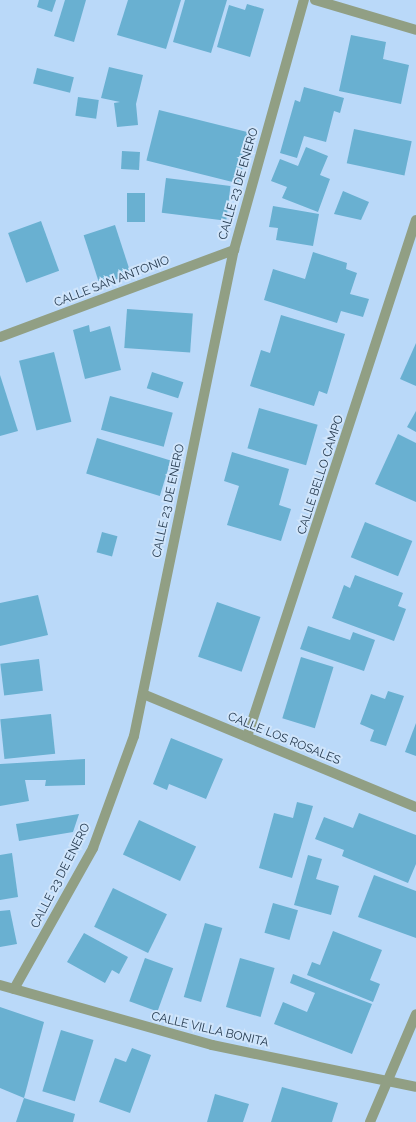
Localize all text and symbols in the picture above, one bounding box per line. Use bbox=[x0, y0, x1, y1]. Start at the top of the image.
street label: CALLE 23 DE ENERO bbox=[216, 126, 262, 242]
street label: CALLE SAN ANTONIO bbox=[52, 253, 172, 311]
street label: CALLE BELLO CAMPO bbox=[295, 413, 347, 537]
street label: CALLE 23 DE ENERO bbox=[150, 443, 188, 559]
street label: CALLE LOS ROSALES bbox=[226, 710, 342, 768]
street label: CALLE 23 DE ENERO bbox=[28, 821, 94, 931]
street label: CALLE VILLA BONITA bbox=[150, 1009, 270, 1051]

